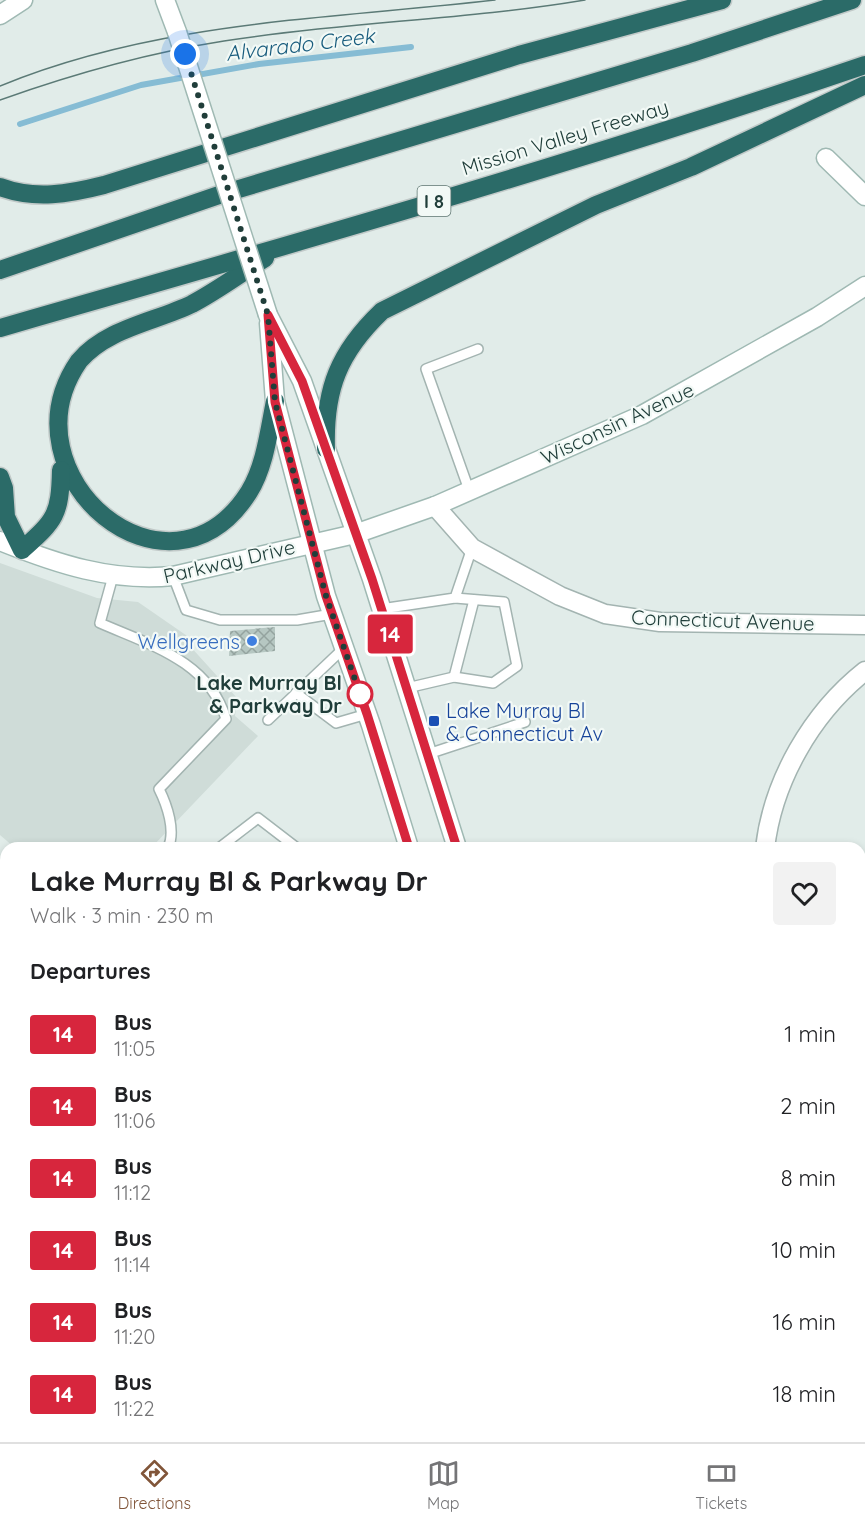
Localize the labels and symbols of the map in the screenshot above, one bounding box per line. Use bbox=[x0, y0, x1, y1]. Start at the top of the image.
water label: Alvarado Creek bbox=[224, 22, 378, 66]
your location bbox=[170, 39, 200, 69]
street label: Mission Valley Freeway bbox=[459, 94, 671, 180]
road number: I 8 bbox=[418, 186, 450, 216]
street label: Wisconsin Avenue bbox=[536, 377, 698, 469]
street label: Parkway Drive bbox=[161, 534, 297, 588]
street label: Connecticut Avenue bbox=[631, 604, 815, 636]
line badge: 14 bbox=[363, 614, 417, 654]
place label: Wellgreens bbox=[137, 629, 240, 654]
marker: Wellgreens bbox=[245, 634, 259, 648]
place label: Lake Murray Bl & Parkway Dr bbox=[196, 670, 342, 718]
marker: Lake Murray Bl & Parkway Dr bbox=[347, 681, 373, 707]
place label: Lake Murray Bl & Connecticut Av bbox=[446, 698, 603, 746]
marker: Lake Murray Bl & Connecticut Av bbox=[427, 714, 441, 728]

